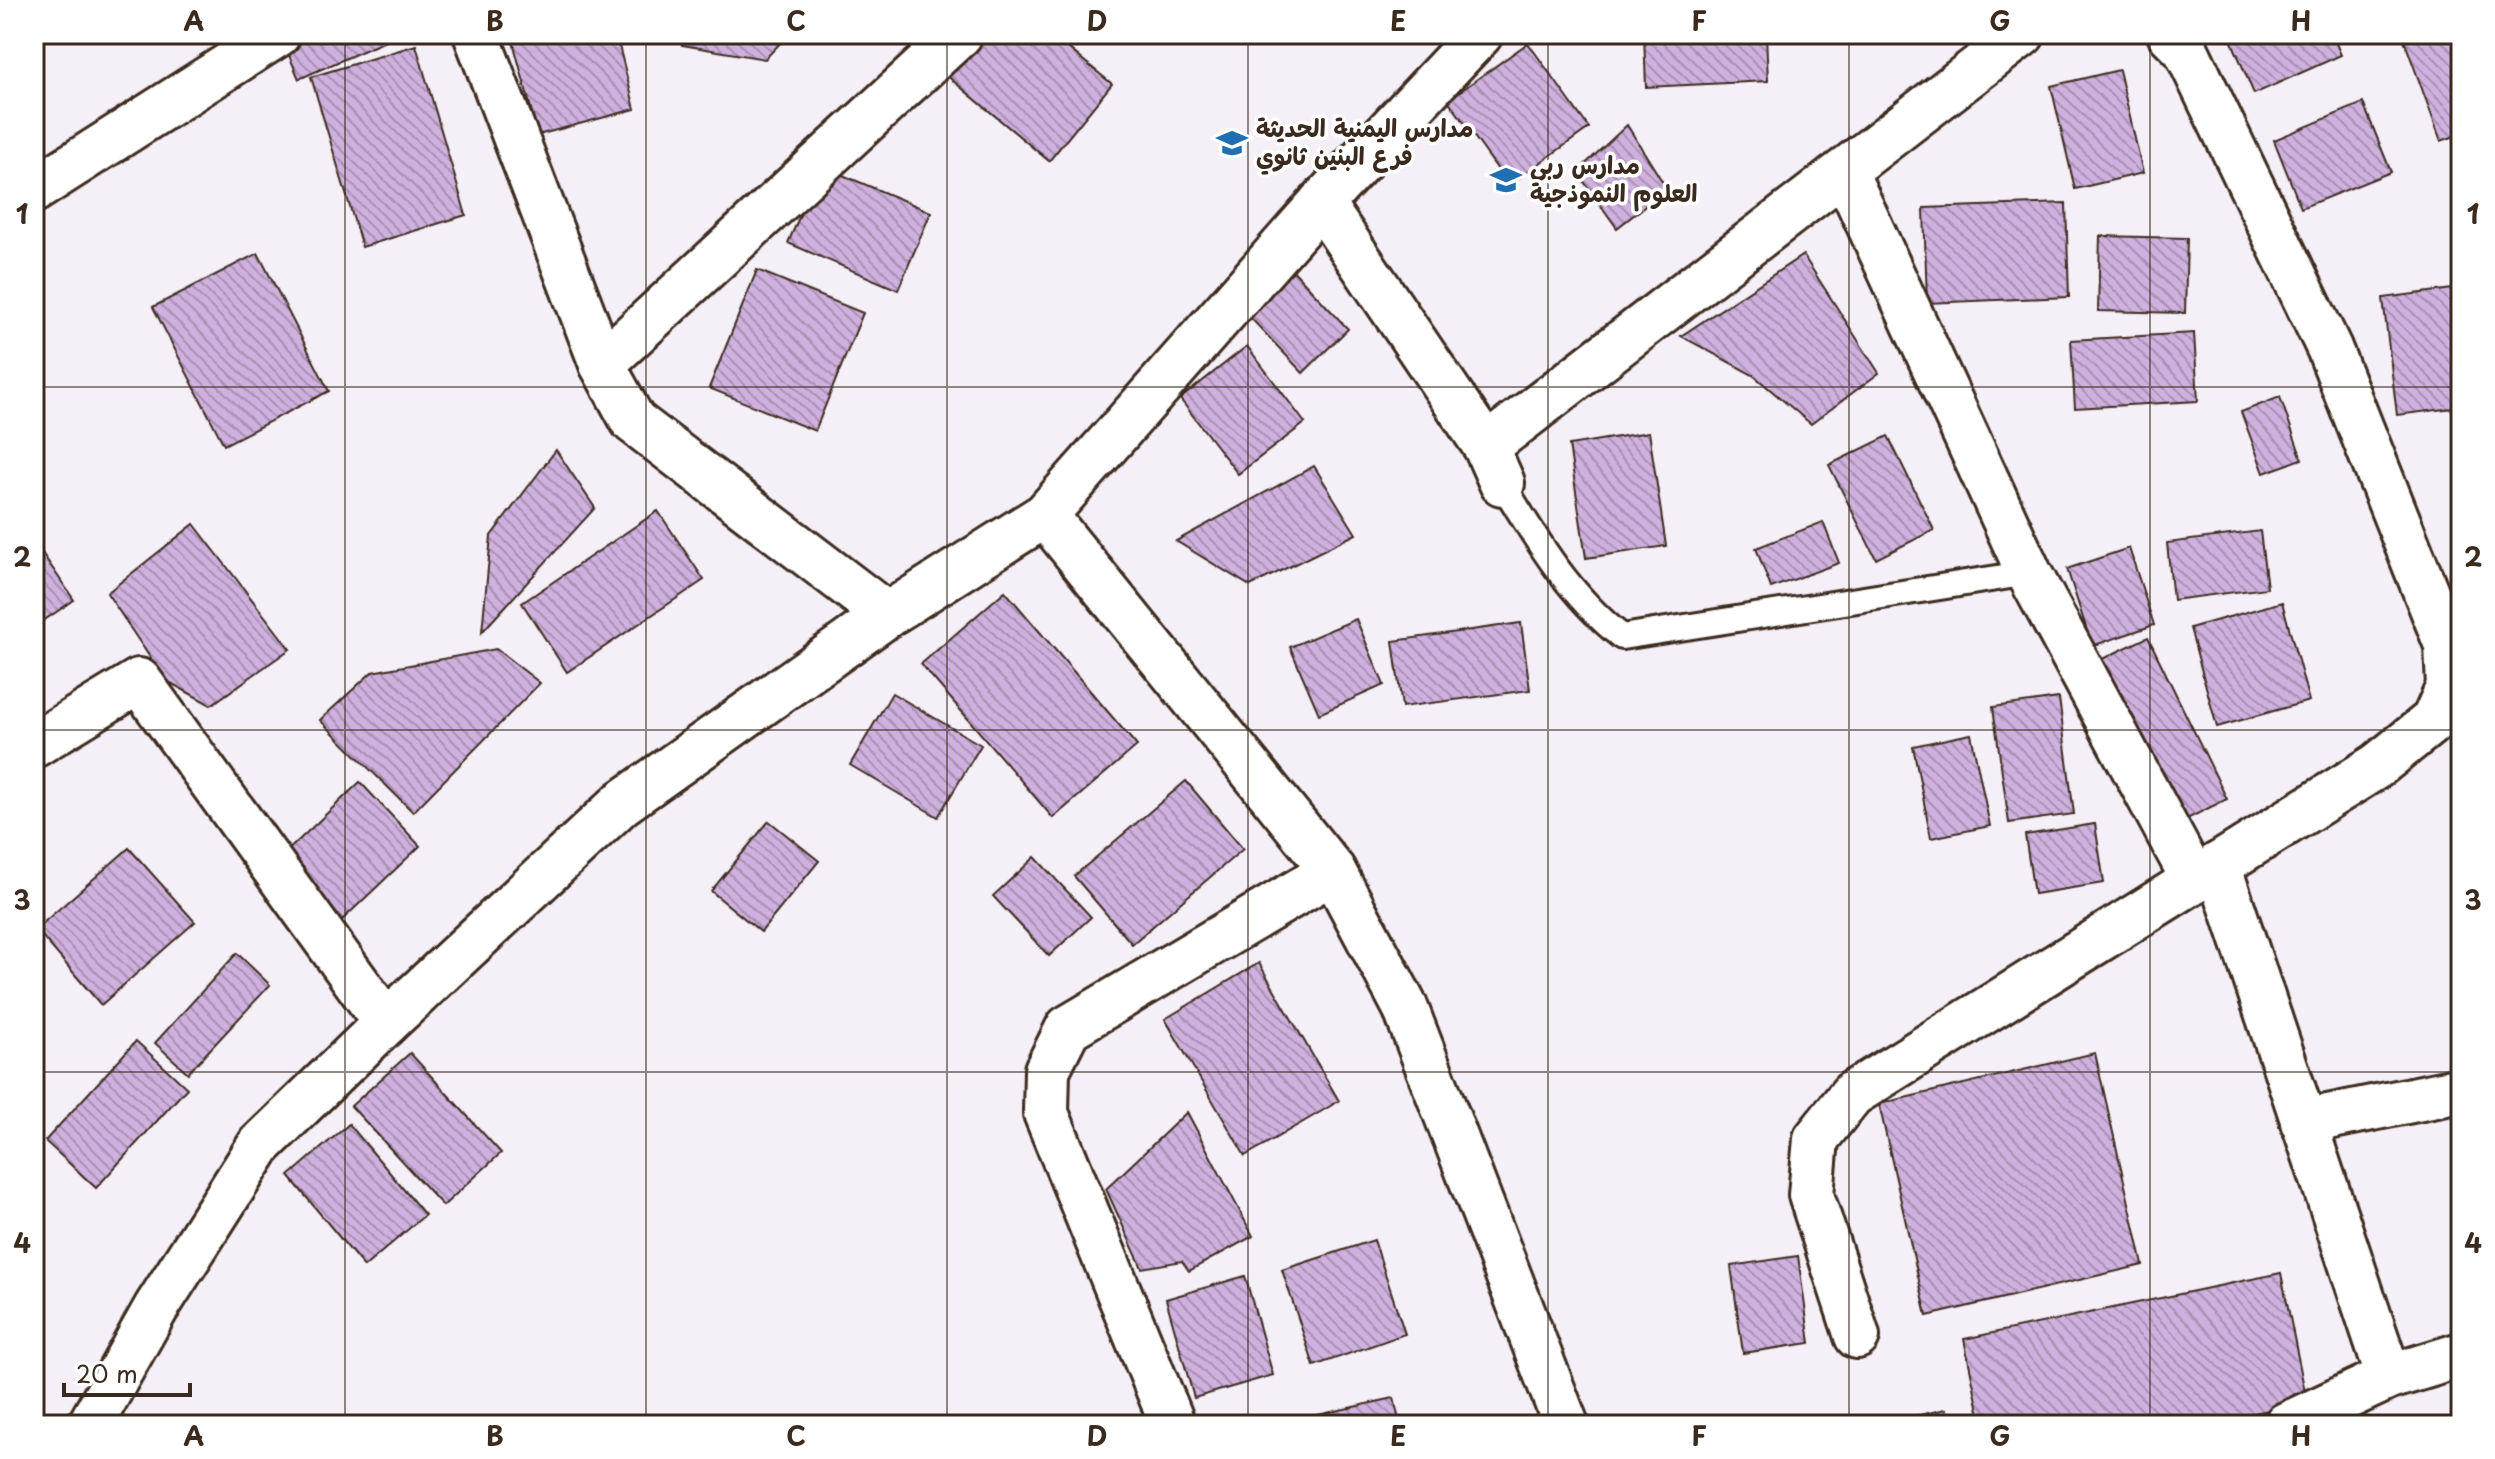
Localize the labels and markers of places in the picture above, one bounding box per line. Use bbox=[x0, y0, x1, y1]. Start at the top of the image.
place label: مدارس اليمنية الحديثة فرع البنين ثانوي bbox=[1256, 109, 1473, 175]
school or university icon: مدارس اليمنية الحديثة فرع البنين ثانوي bbox=[1215, 126, 1249, 160]
place label: مدارس ربى العلوم النموذجية bbox=[1530, 146, 1697, 212]
school or university icon: مدارس ربى العلوم النموذجية bbox=[1489, 163, 1523, 197]

